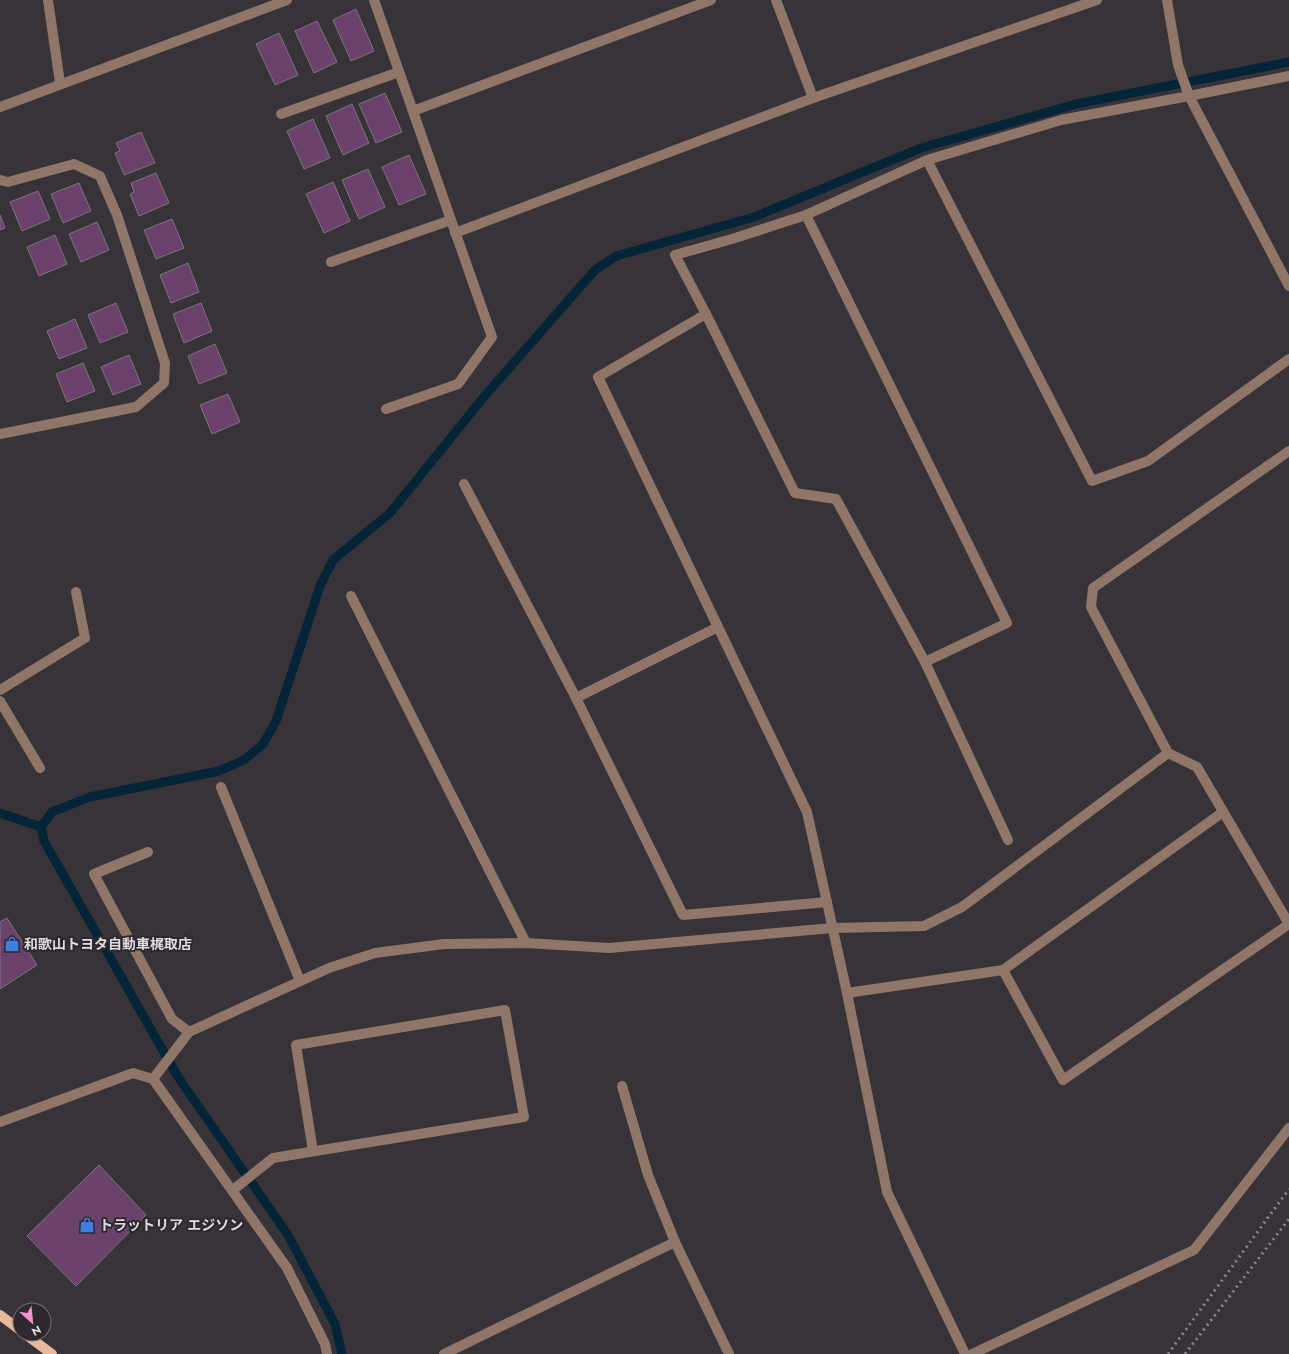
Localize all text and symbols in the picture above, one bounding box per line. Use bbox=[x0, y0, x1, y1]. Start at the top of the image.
place label: 和歌山トヨタ自動車梶取店 bbox=[24, 934, 192, 954]
shop icon: 和歌山トヨタ自動車梶取店 bbox=[3, 935, 21, 953]
place label: トラットリア エジソン bbox=[99, 1215, 243, 1235]
shop icon: トラットリア エジソン bbox=[78, 1216, 96, 1234]
north arrow bbox=[12, 1302, 52, 1342]
text: N bbox=[29, 1322, 44, 1340]

